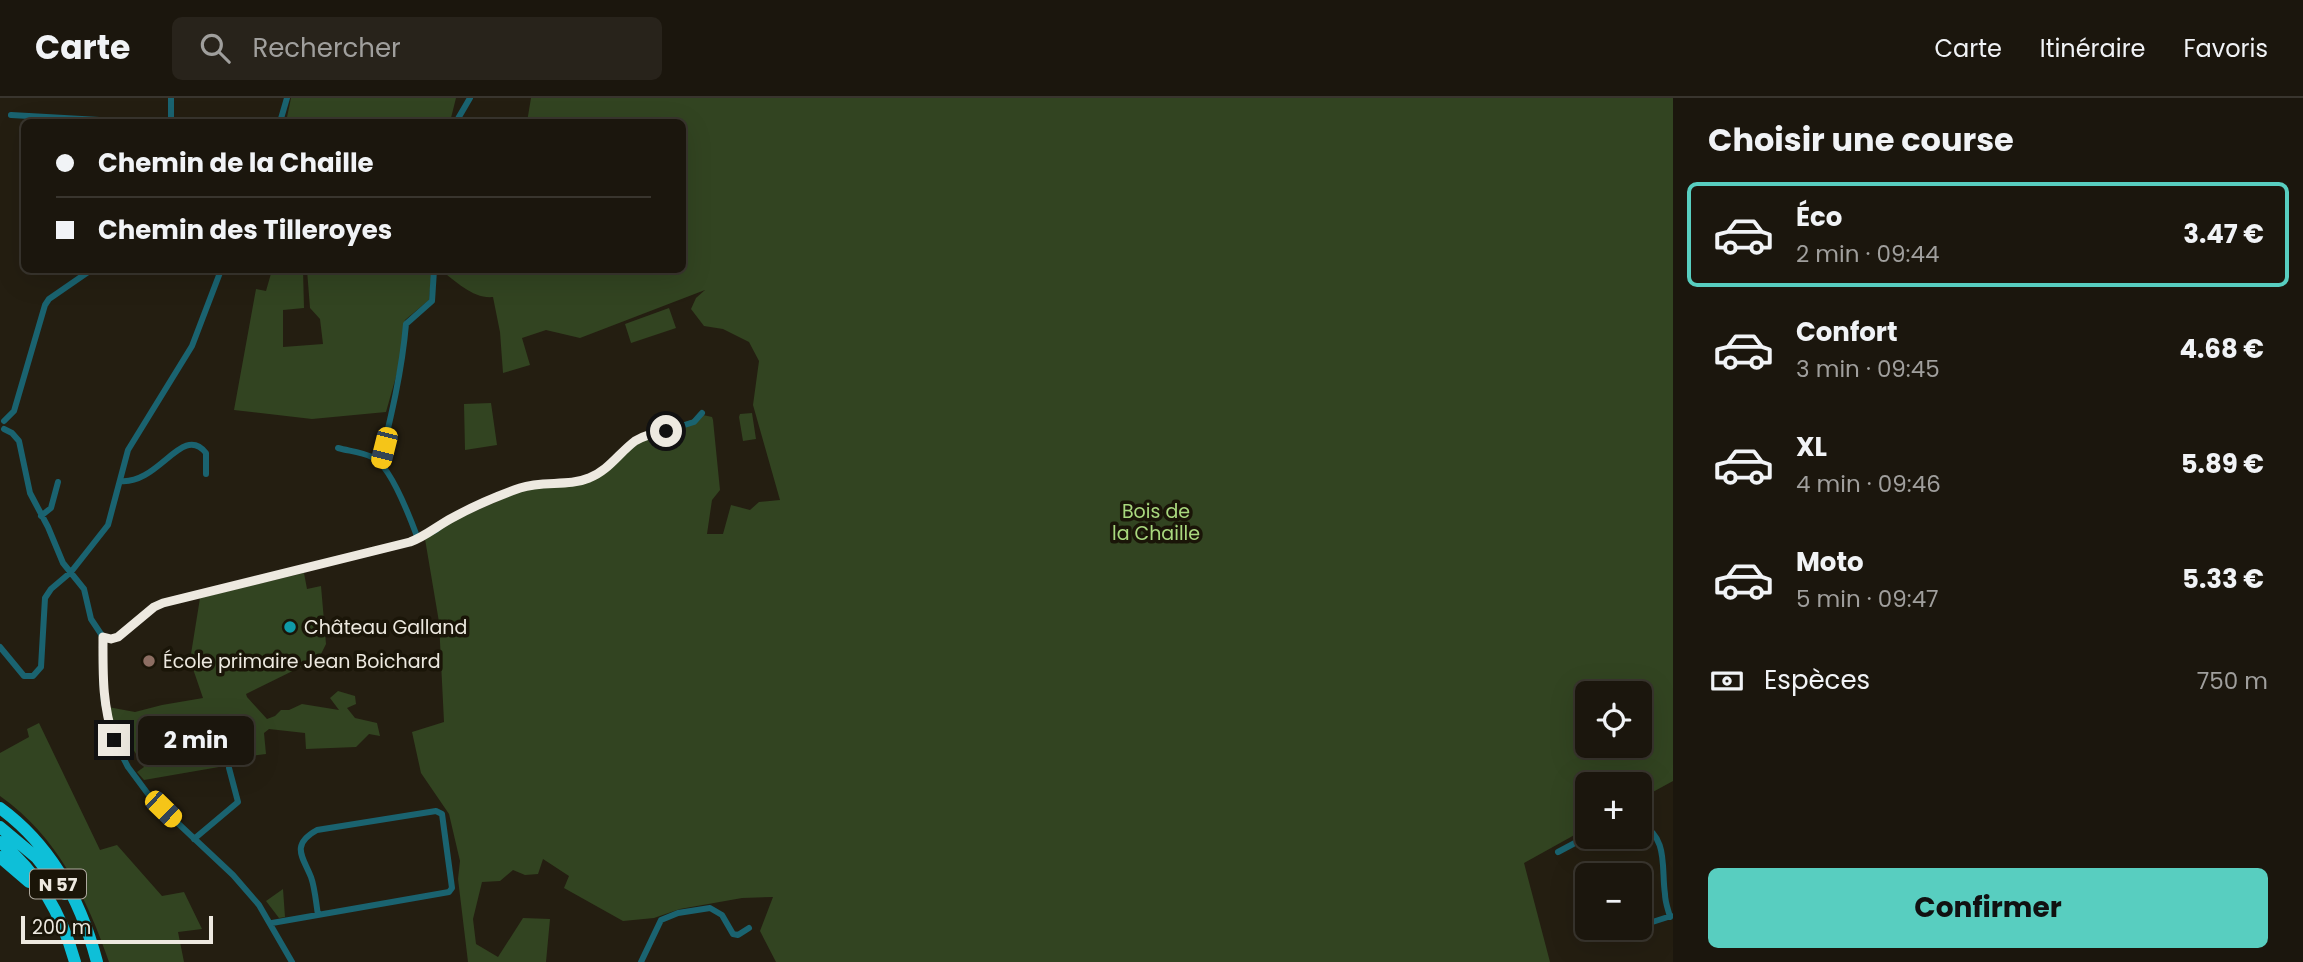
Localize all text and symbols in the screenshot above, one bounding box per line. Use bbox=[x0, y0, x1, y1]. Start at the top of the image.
search box bbox=[172, 17, 662, 80]
text: Carte bbox=[35, 24, 130, 71]
icon: search bbox=[196, 29, 234, 67]
text: Rechercher bbox=[252, 30, 401, 66]
text: Carte bbox=[1934, 32, 2002, 65]
text: Itinéraire bbox=[2040, 32, 2145, 65]
text: Favoris bbox=[2183, 32, 2268, 65]
text: Choisir une course bbox=[1708, 117, 2014, 162]
text: Chemin de la Chaille bbox=[98, 145, 374, 181]
text: Éco bbox=[1796, 199, 1842, 235]
icon: car bbox=[1712, 203, 1775, 266]
text: Chemin des Tilleroyes bbox=[98, 212, 392, 248]
text: 3.47 € bbox=[2183, 216, 2264, 252]
text: 2 min · 09:44 bbox=[1796, 238, 1939, 270]
text: Confort bbox=[1796, 314, 1898, 350]
icon: car bbox=[1712, 318, 1775, 381]
text: 4.68 € bbox=[2179, 331, 2264, 367]
text: 3 min · 09:45 bbox=[1796, 353, 1940, 385]
route start bbox=[650, 415, 682, 447]
car bbox=[369, 425, 400, 471]
text: XL bbox=[1796, 429, 1827, 465]
icon: car bbox=[1712, 433, 1775, 496]
text: 5.89 € bbox=[2181, 446, 2264, 482]
text: 4 min · 09:46 bbox=[1796, 468, 1941, 500]
park label: Bois de la Chaille bbox=[1112, 498, 1200, 547]
text: Moto bbox=[1796, 544, 1864, 580]
icon: car bbox=[1712, 548, 1775, 611]
text: 5.33 € bbox=[2182, 561, 2264, 597]
text: 5 min · 09:47 bbox=[1796, 583, 1939, 615]
place label: Château Galland bbox=[304, 614, 467, 641]
marker: Château Galland bbox=[282, 619, 298, 635]
place label: École primaire Jean Boichard bbox=[163, 648, 440, 675]
marker: École primaire Jean Boichard bbox=[141, 653, 157, 669]
icon: cash bbox=[1708, 662, 1746, 700]
text: Espèces bbox=[1764, 662, 1870, 698]
text: 750 m bbox=[2197, 665, 2268, 697]
map controls bbox=[1575, 681, 1652, 940]
button: locate bbox=[1575, 681, 1652, 758]
callout: 2 min bbox=[138, 716, 254, 764]
route end bbox=[98, 724, 130, 756]
text: 2 min bbox=[164, 724, 228, 756]
button: + bbox=[1575, 772, 1652, 849]
car bbox=[141, 787, 186, 831]
button: − bbox=[1575, 863, 1652, 940]
button: Confirmer bbox=[1708, 868, 2268, 948]
road number: N 57 bbox=[30, 870, 86, 898]
scale bar bbox=[21, 913, 214, 945]
text: 200 m bbox=[32, 914, 91, 941]

